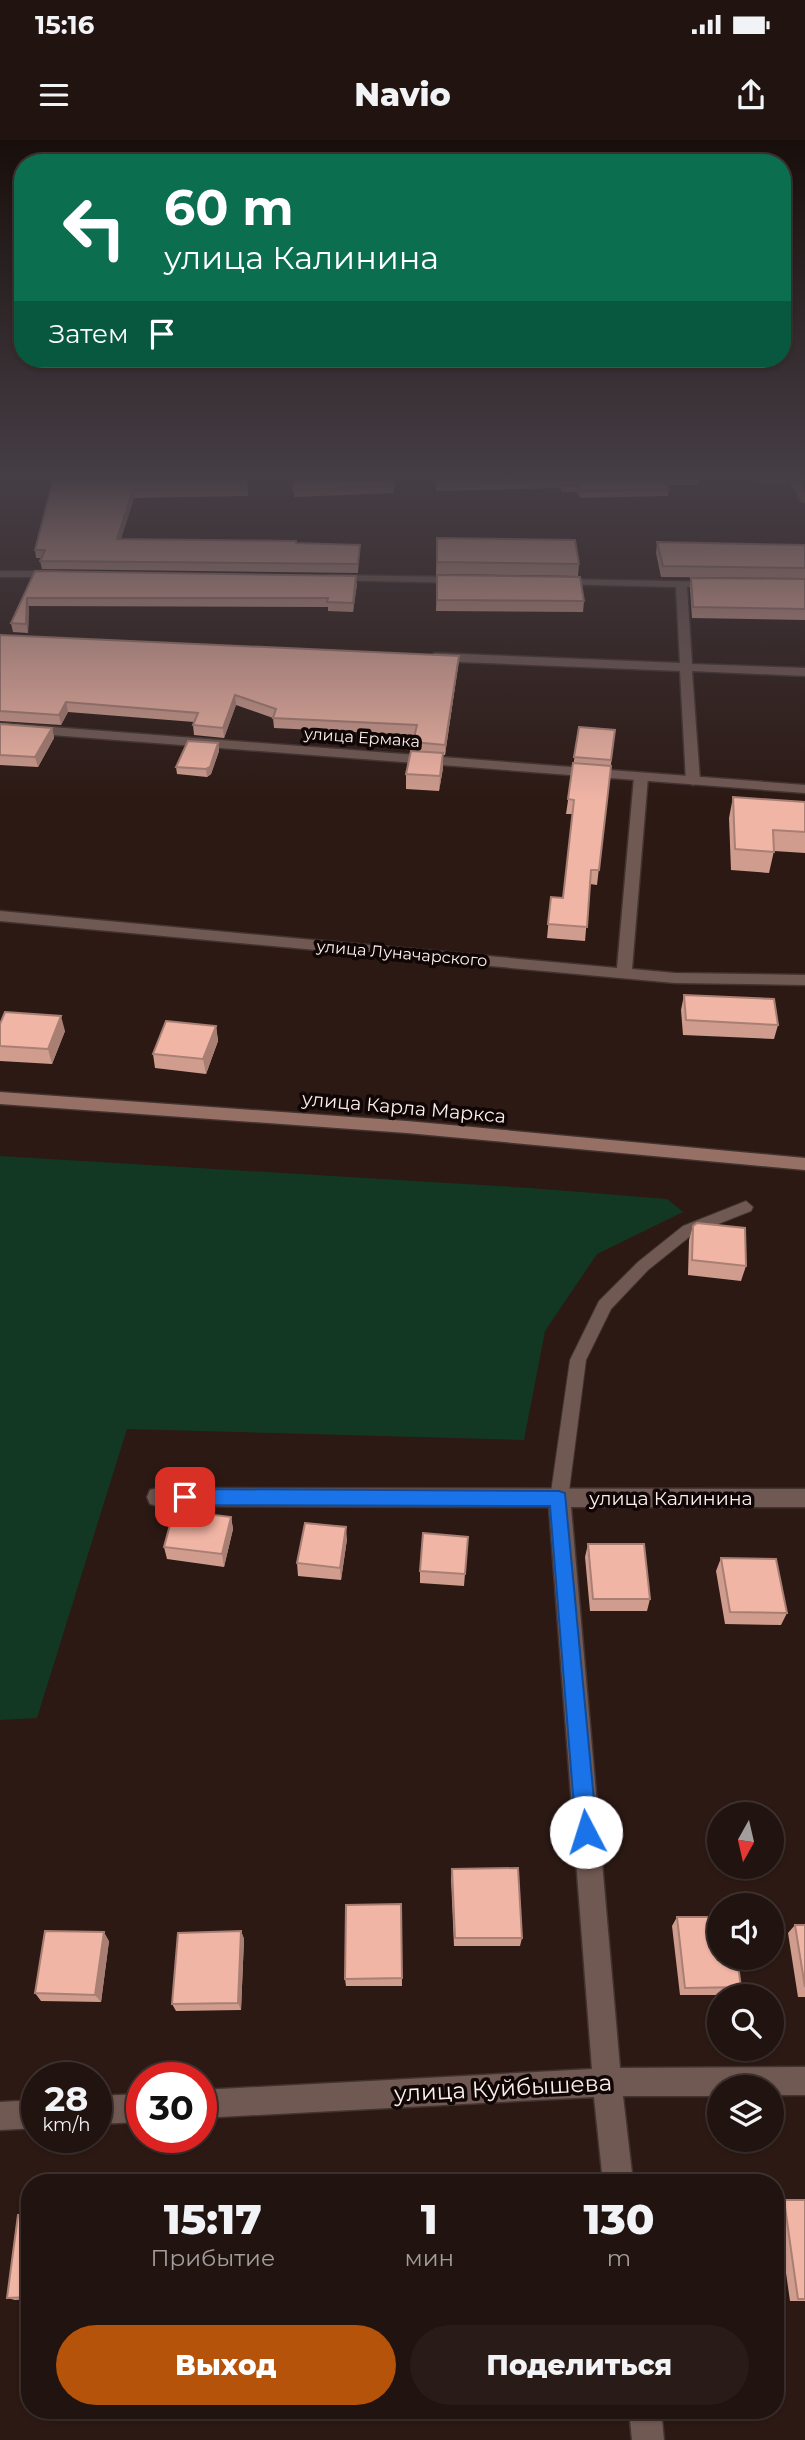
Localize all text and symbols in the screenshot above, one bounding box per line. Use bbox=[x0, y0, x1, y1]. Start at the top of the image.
text: 15:16 bbox=[35, 9, 94, 41]
text: Navio bbox=[354, 75, 451, 114]
icon: menu bbox=[35, 76, 73, 114]
icon: share bbox=[732, 76, 770, 114]
text: 60 m bbox=[164, 178, 294, 237]
icon: left bbox=[49, 182, 140, 273]
text: улица Калинина bbox=[164, 238, 439, 277]
icon: arrive bbox=[143, 315, 181, 353]
text: Затем bbox=[49, 318, 129, 350]
street label: улица Ермака bbox=[302, 724, 421, 751]
street label: улица Луначарского bbox=[315, 936, 488, 970]
street label: улица Карла Маркса bbox=[300, 1087, 507, 1128]
pin bbox=[155, 1467, 215, 1527]
icon: arrive bbox=[166, 1478, 204, 1516]
street label: улица Калинина bbox=[588, 1487, 753, 1510]
position arrow bbox=[549, 1795, 623, 1869]
north arrow bbox=[707, 1802, 784, 1880]
map controls bbox=[707, 1802, 784, 2152]
button: sound bbox=[707, 1893, 784, 1970]
button: search bbox=[707, 1984, 784, 2061]
speed limit sign: 30 bbox=[126, 2062, 217, 2153]
street label: улица Куйбышева bbox=[392, 2068, 613, 2108]
button: layers bbox=[707, 2075, 784, 2152]
text: 28 bbox=[45, 2077, 88, 2120]
text: km/h bbox=[42, 2114, 91, 2136]
text: 15:17 bbox=[164, 2193, 262, 2245]
text: 1 bbox=[421, 2193, 438, 2245]
text: 130 bbox=[583, 2193, 655, 2245]
text: Прибытие bbox=[150, 2244, 275, 2272]
text: мин bbox=[405, 2244, 454, 2272]
text: m bbox=[607, 2244, 631, 2272]
button: Выход bbox=[56, 2325, 396, 2405]
button: Поделиться bbox=[410, 2325, 749, 2405]

